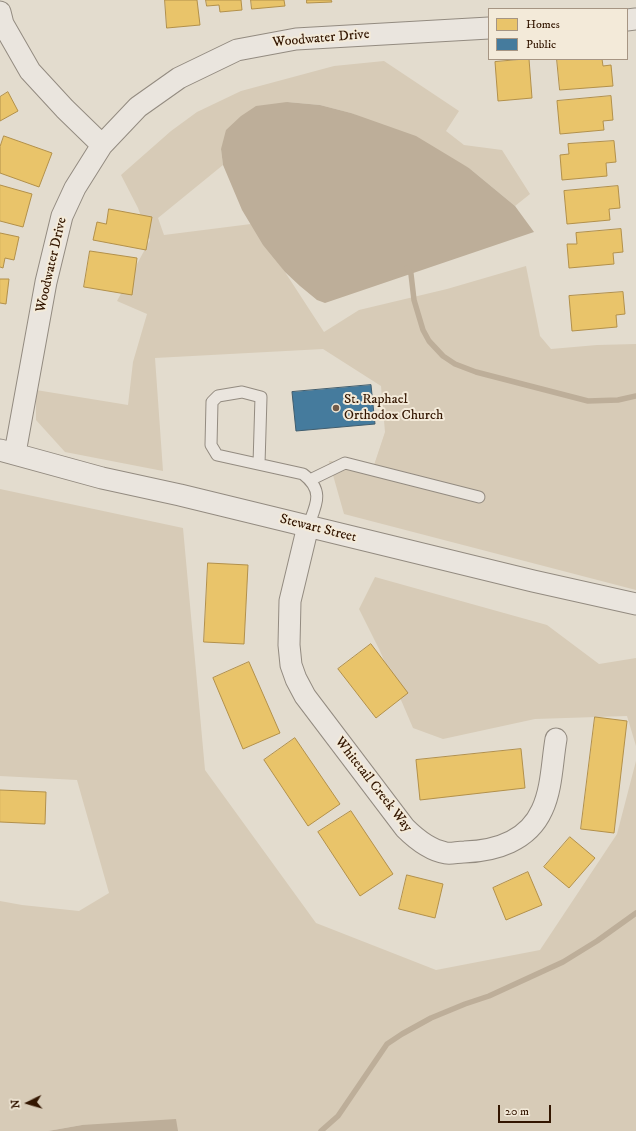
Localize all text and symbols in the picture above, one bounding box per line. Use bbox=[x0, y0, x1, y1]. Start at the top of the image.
legend bbox=[488, 8, 628, 60]
text: Homes bbox=[526, 17, 560, 32]
street label: Woodwater Drive bbox=[272, 26, 370, 52]
text: Public bbox=[526, 37, 556, 52]
street label: Woodwater Drive bbox=[33, 216, 71, 314]
place label: St. Raphael Orthodox Church bbox=[344, 392, 443, 424]
marker: St. Raphael Orthodox Church bbox=[331, 403, 341, 413]
street label: Stewart Street bbox=[278, 511, 358, 547]
street label: Whitetail Creek Way bbox=[331, 734, 415, 836]
north arrow bbox=[8, 1083, 48, 1123]
scale bar bbox=[500, 1097, 553, 1123]
text: N bbox=[9, 1099, 23, 1109]
text: 20 m bbox=[505, 1104, 529, 1119]

